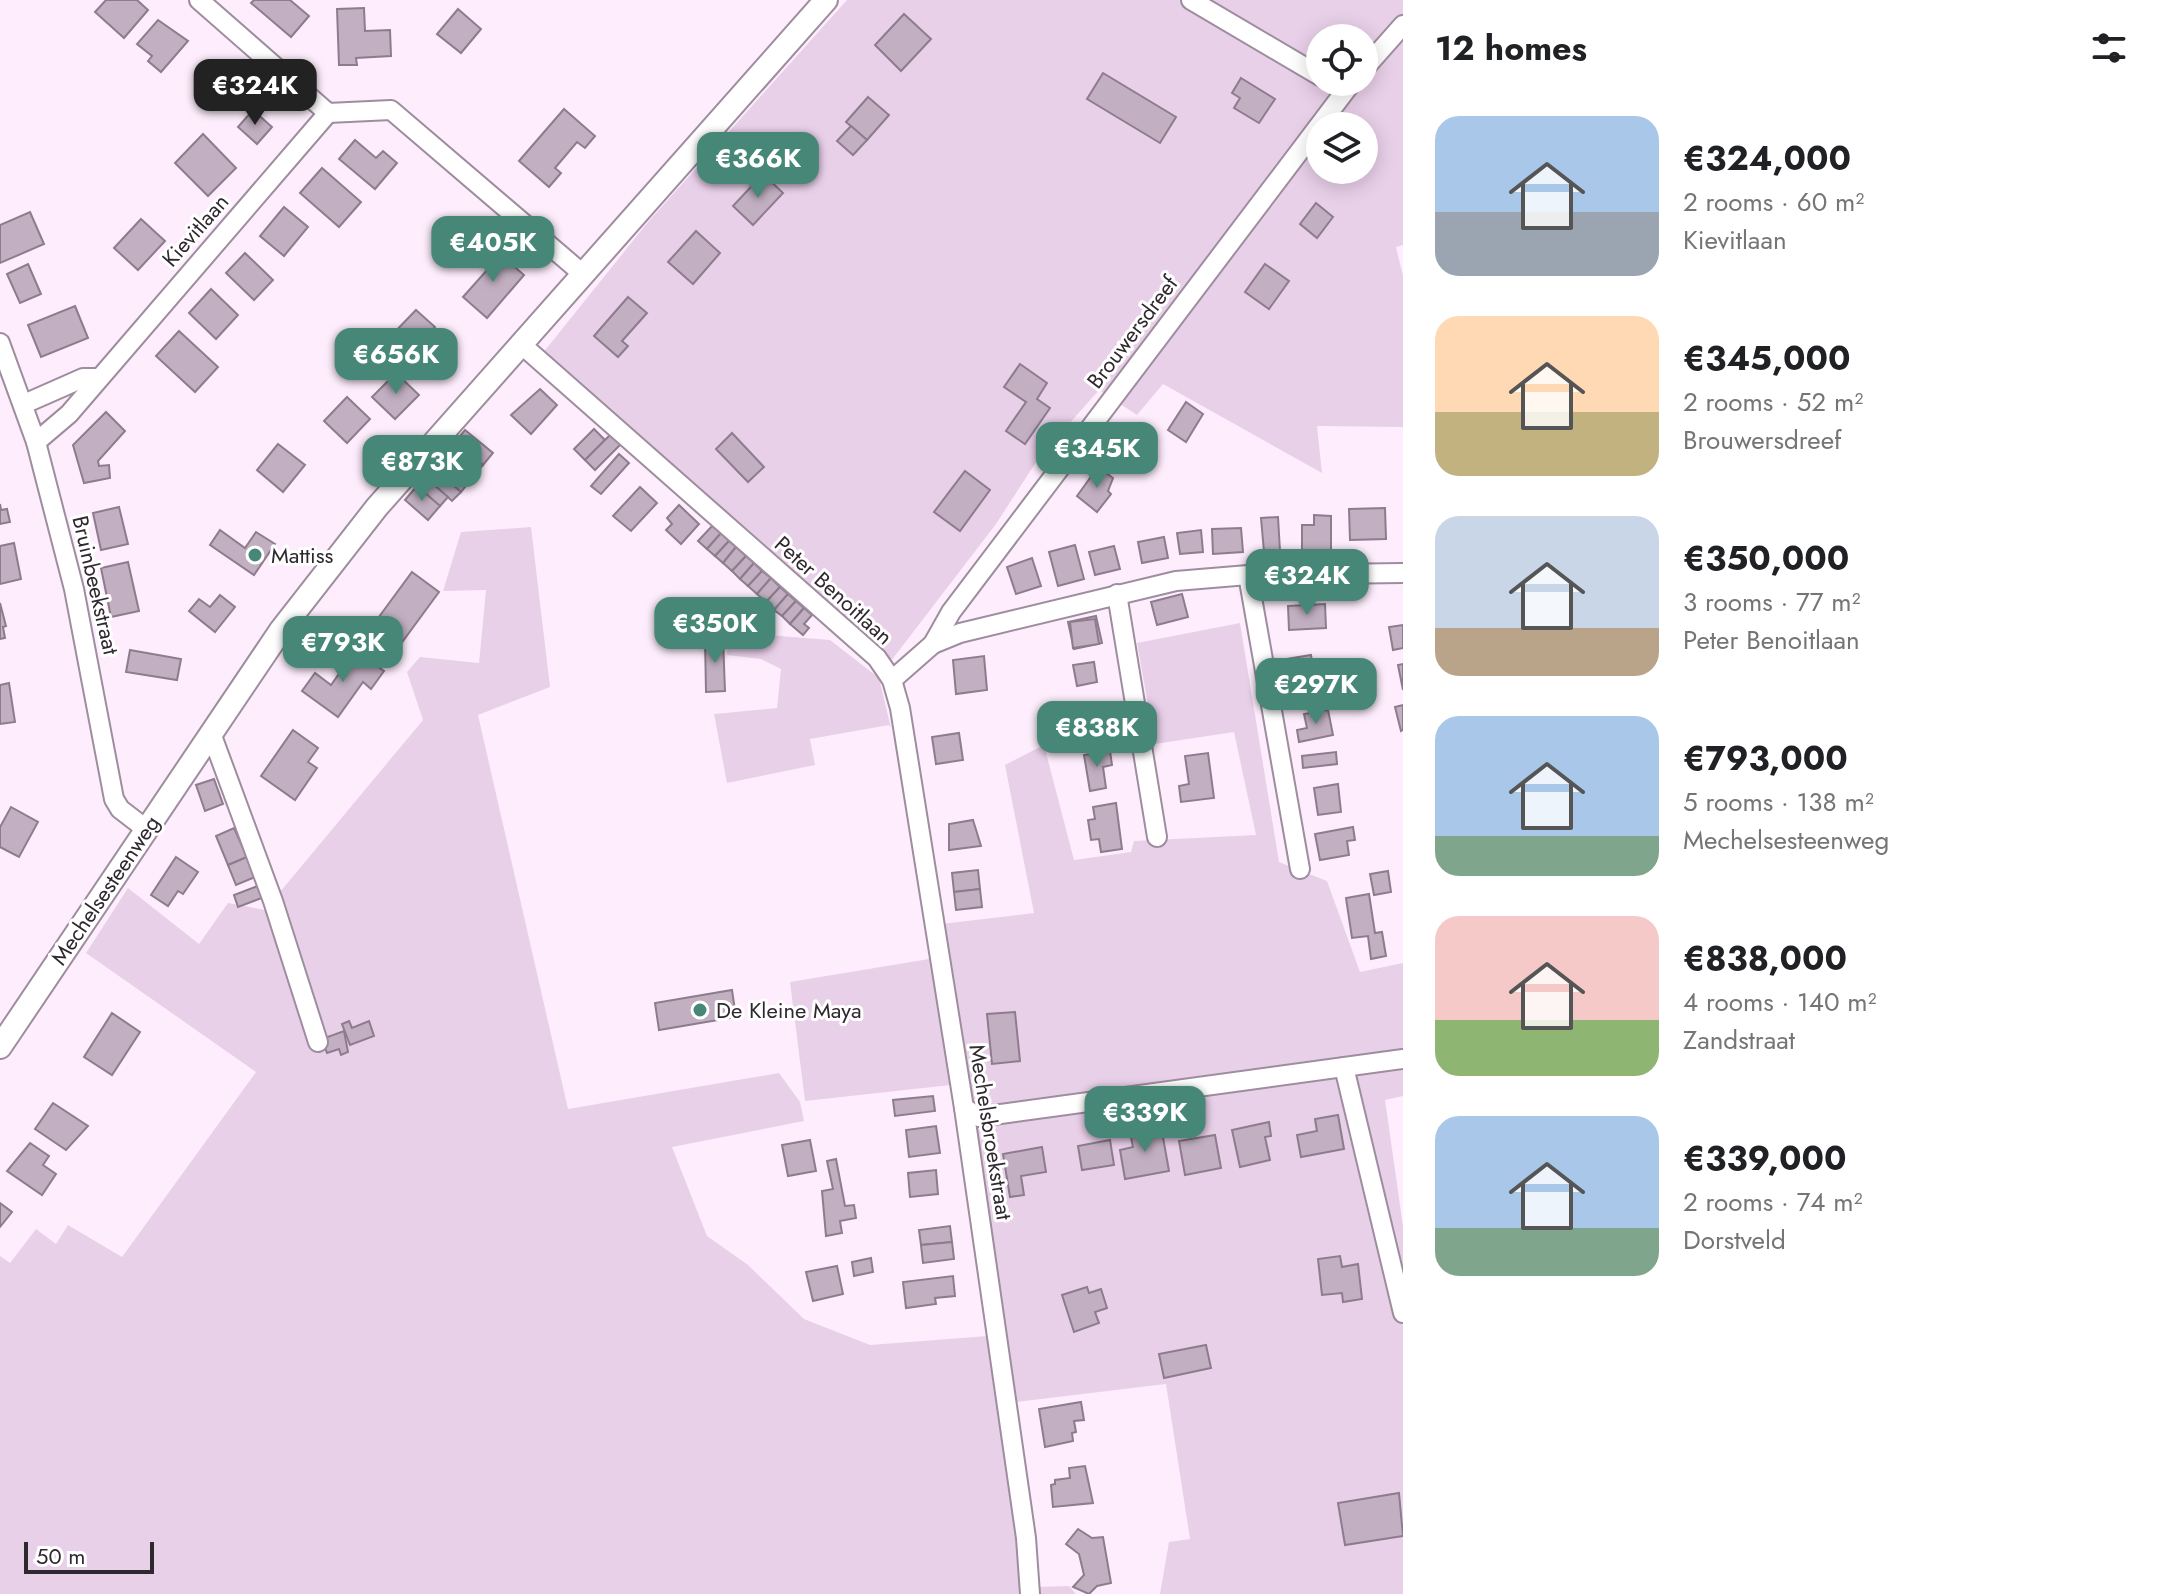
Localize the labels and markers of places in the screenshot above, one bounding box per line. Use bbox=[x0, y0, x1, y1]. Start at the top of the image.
pin: €324K bbox=[199, 59, 311, 127]
pin: €366K bbox=[702, 132, 814, 200]
pin: €405K bbox=[437, 216, 549, 284]
pin: €656K bbox=[340, 328, 452, 396]
pin: €345K bbox=[1041, 422, 1153, 490]
pin: €873K bbox=[366, 435, 478, 503]
place label: Mattiss bbox=[271, 539, 334, 571]
marker: Mattiss bbox=[246, 546, 264, 564]
pin: €324K bbox=[1251, 549, 1363, 617]
pin: €350K bbox=[659, 597, 771, 665]
pin: €793K bbox=[287, 616, 399, 684]
pin: €297K bbox=[1260, 658, 1372, 726]
pin: €838K bbox=[1041, 701, 1153, 769]
place label: De Kleine Maya bbox=[716, 994, 861, 1026]
marker: De Kleine Maya bbox=[691, 1001, 709, 1019]
pin: €339K bbox=[1089, 1086, 1201, 1154]

